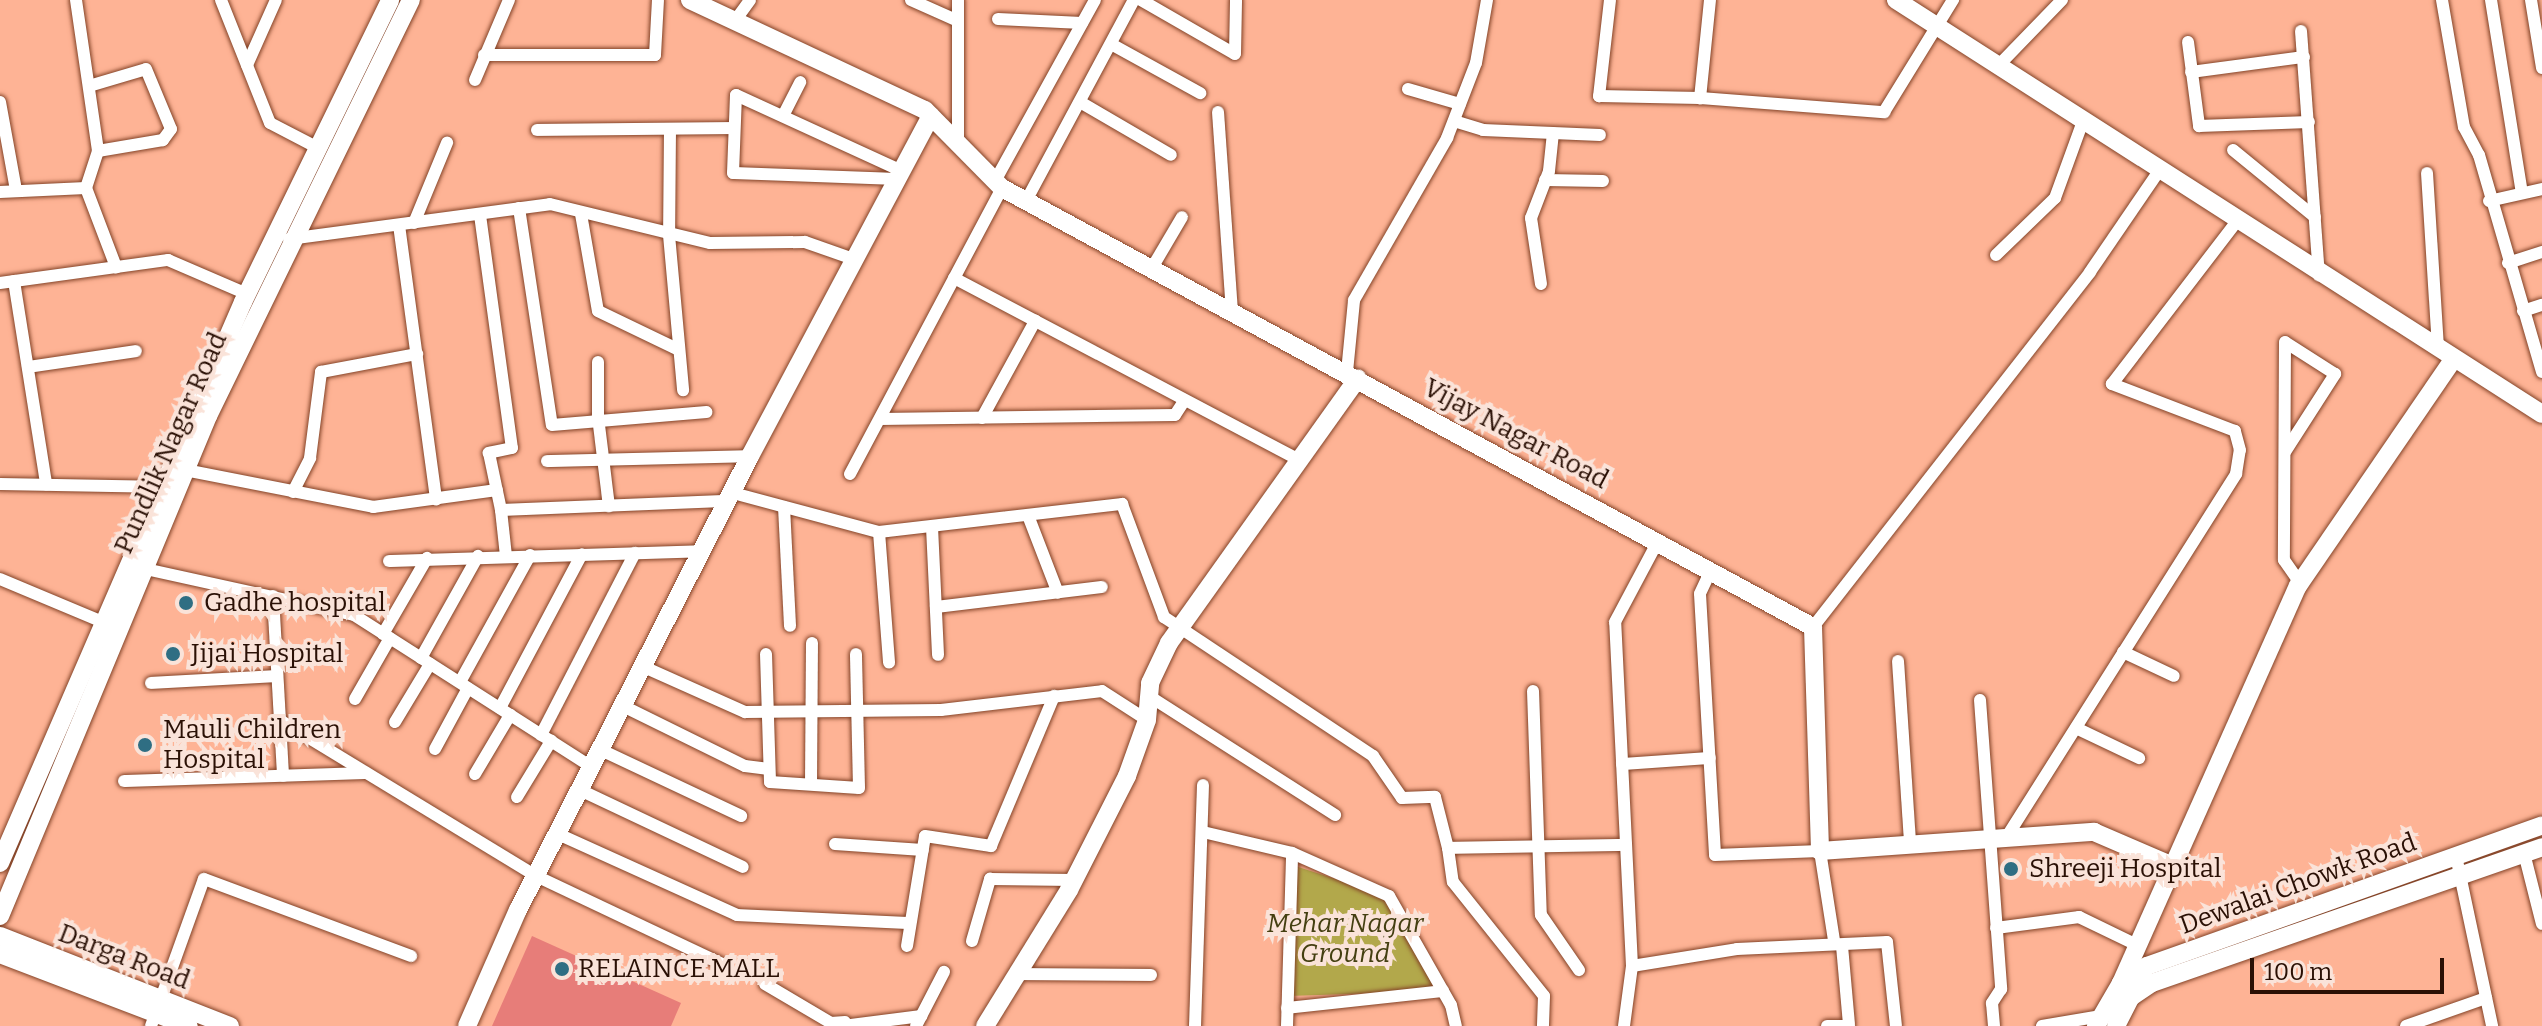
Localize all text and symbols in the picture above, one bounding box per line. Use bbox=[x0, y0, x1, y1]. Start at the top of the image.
street label: Pundlik Nagar Road bbox=[108, 327, 234, 559]
street label: Vijay Nagar Road bbox=[1418, 372, 1614, 496]
place label: Gadhe hospital bbox=[204, 587, 386, 619]
marker: Gadhe hospital bbox=[175, 592, 197, 614]
place label: Jijai Hospital bbox=[191, 638, 343, 670]
marker: Jijai Hospital bbox=[162, 643, 184, 665]
place label: Mauli Children Hospital bbox=[163, 714, 341, 776]
marker: Mauli Children Hospital bbox=[134, 734, 156, 756]
street label: Dewalai Chowk Road bbox=[2176, 827, 2420, 941]
place label: Shreeji Hospital bbox=[2029, 853, 2221, 885]
marker: Shreeji Hospital bbox=[2000, 858, 2022, 880]
park label: Mehar Nagar Ground bbox=[1267, 908, 1423, 970]
street label: Darga Road bbox=[54, 918, 194, 996]
scale bar bbox=[2254, 942, 2448, 992]
place label: RELAINCE MALL bbox=[578, 953, 780, 985]
text: 100 m bbox=[2264, 958, 2332, 986]
marker: RELAINCE MALL bbox=[553, 960, 571, 978]

